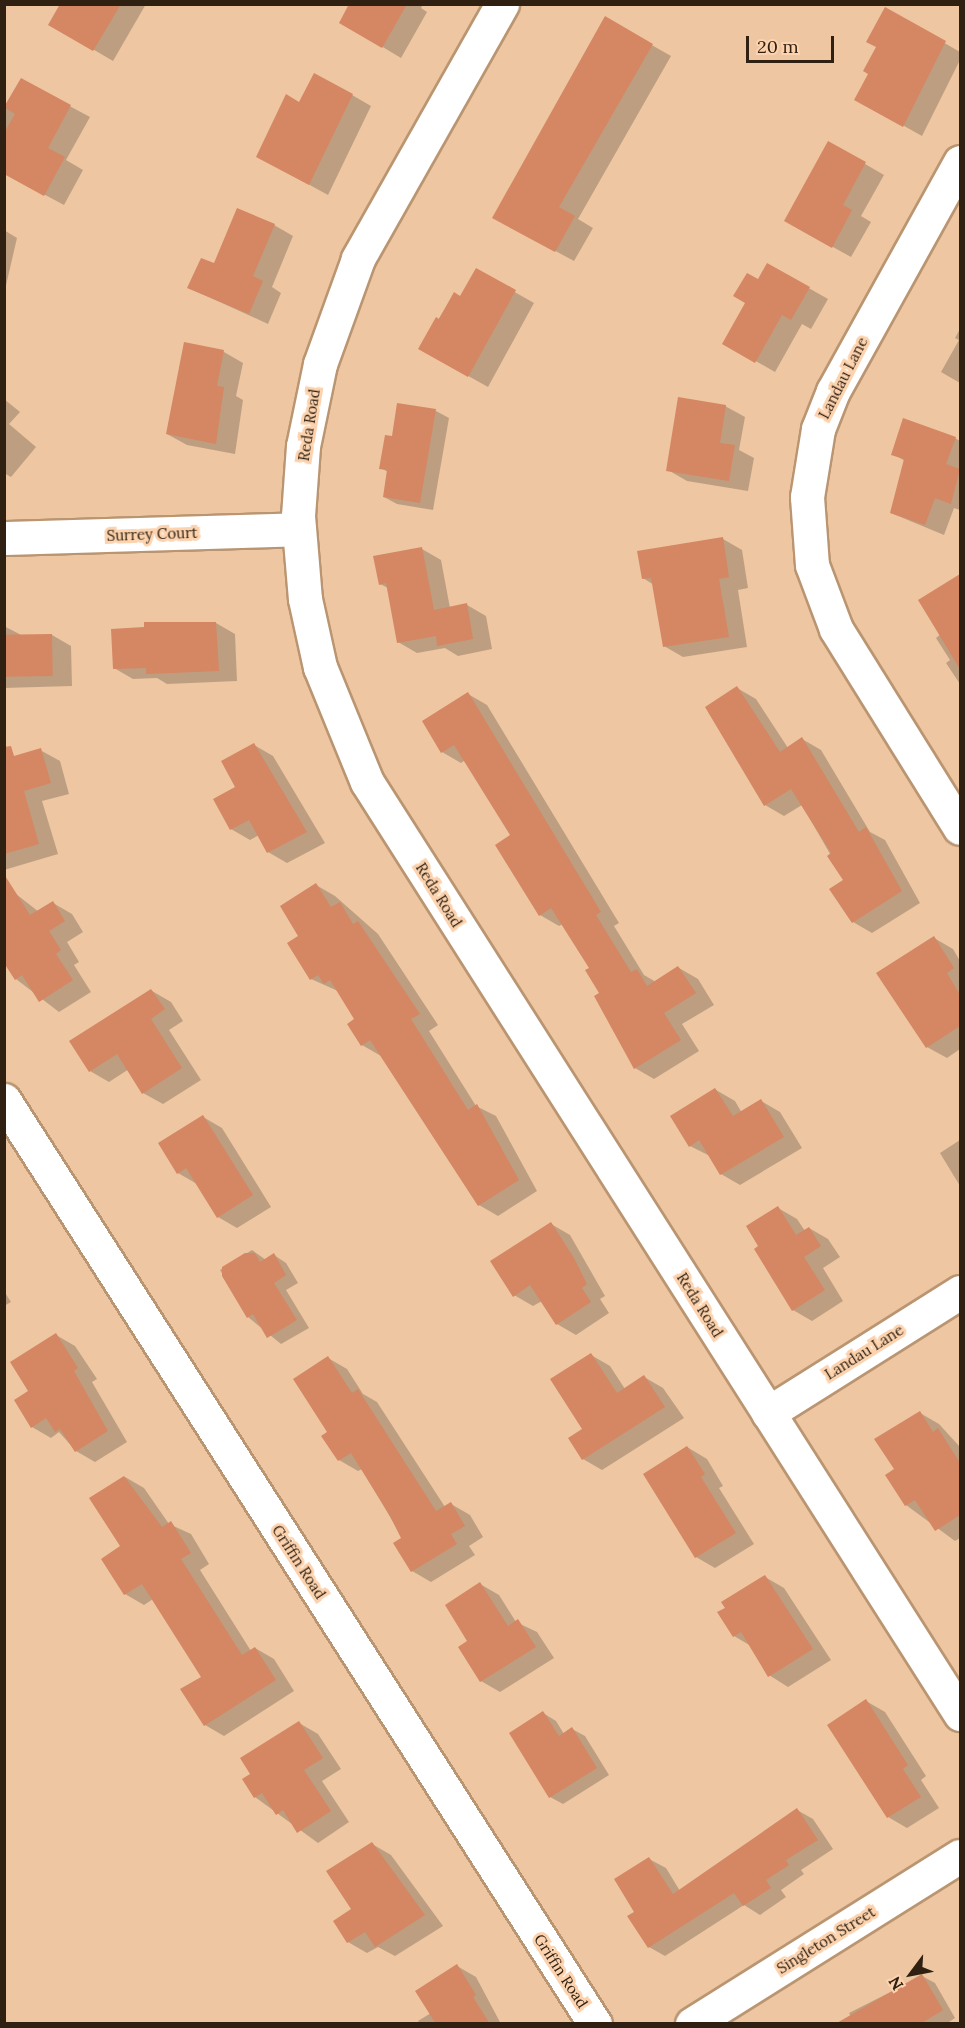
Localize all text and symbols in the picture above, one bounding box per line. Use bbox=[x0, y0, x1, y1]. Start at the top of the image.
scale bar bbox=[749, 24, 838, 62]
text: 20 m bbox=[757, 35, 799, 58]
street label: Landau Lane bbox=[815, 334, 871, 422]
street label: Reda Road bbox=[294, 388, 324, 462]
street label: Surrey Court bbox=[106, 523, 198, 545]
street label: Reda Road bbox=[412, 859, 466, 931]
street label: Reda Road bbox=[673, 1269, 727, 1341]
street label: Landau Lane bbox=[821, 1321, 907, 1383]
street label: Griffin Road bbox=[268, 1522, 330, 1602]
street label: Singleton Street bbox=[773, 1903, 879, 1977]
street label: Griffin Road bbox=[530, 1931, 592, 2011]
north arrow bbox=[881, 1944, 941, 2004]
text: N bbox=[884, 1973, 907, 1994]

